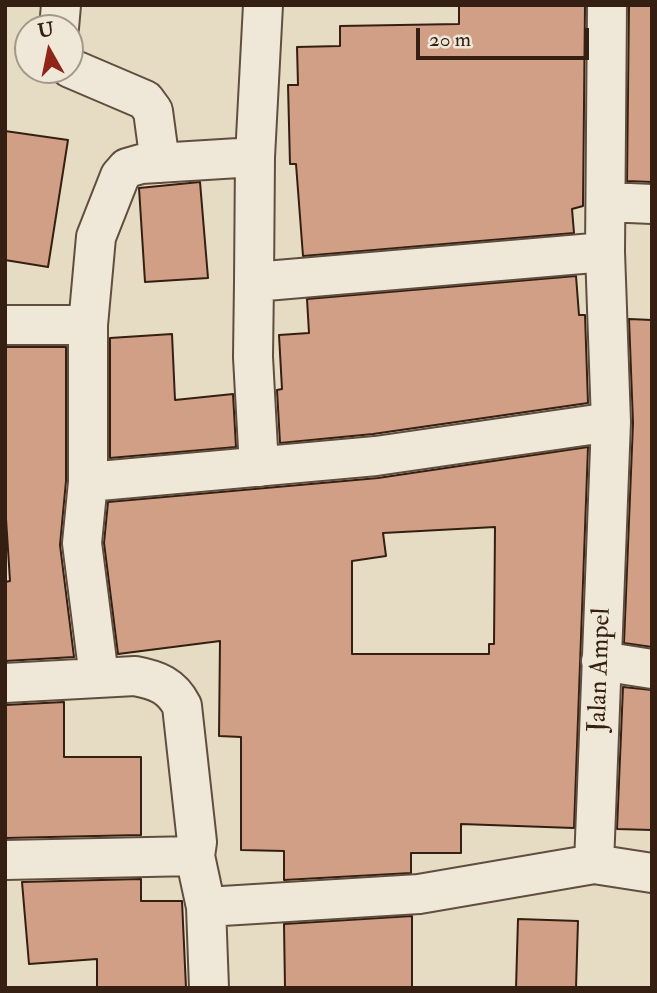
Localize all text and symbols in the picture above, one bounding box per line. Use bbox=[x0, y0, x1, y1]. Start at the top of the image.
north arrow bbox=[14, 14, 84, 84]
scale bar bbox=[419, 14, 592, 58]
text: U bbox=[36, 17, 56, 43]
text: 20 m bbox=[429, 26, 471, 53]
street label: Jalan Ampel bbox=[583, 607, 619, 733]

